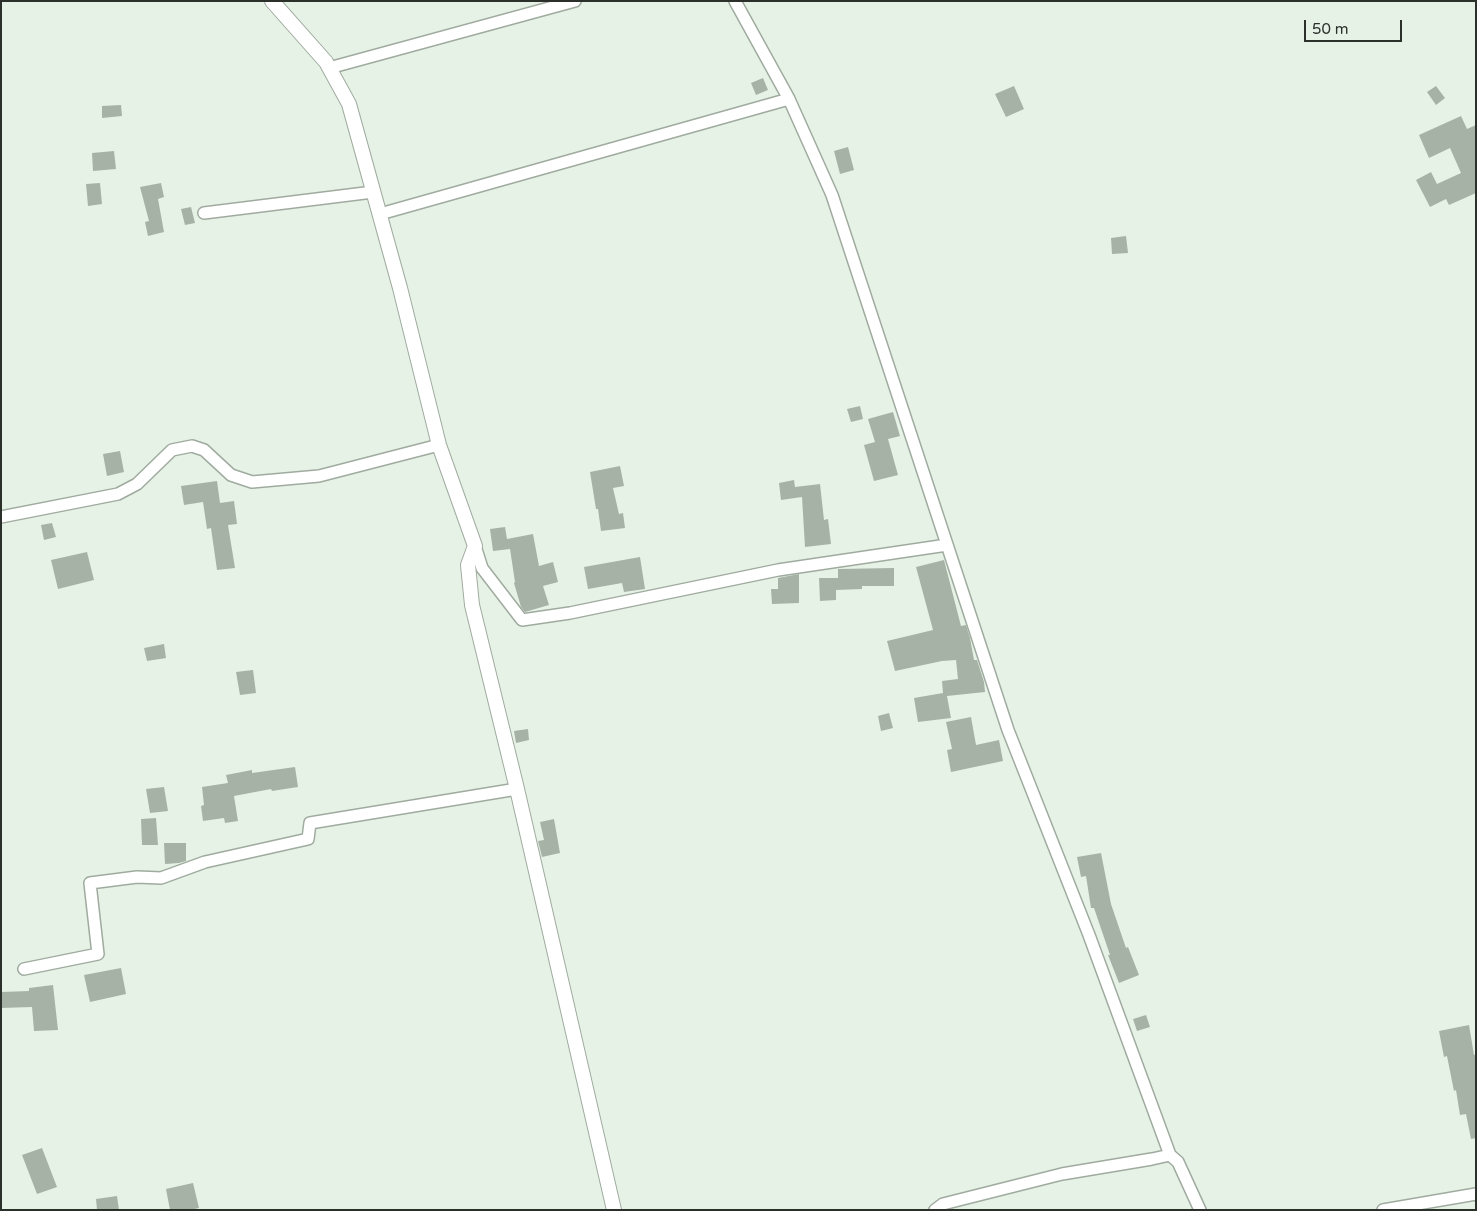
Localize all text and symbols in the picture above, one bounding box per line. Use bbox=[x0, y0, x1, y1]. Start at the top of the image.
scale bar bbox=[1307, 10, 1404, 42]
text: 50 m bbox=[1312, 20, 1349, 38]

